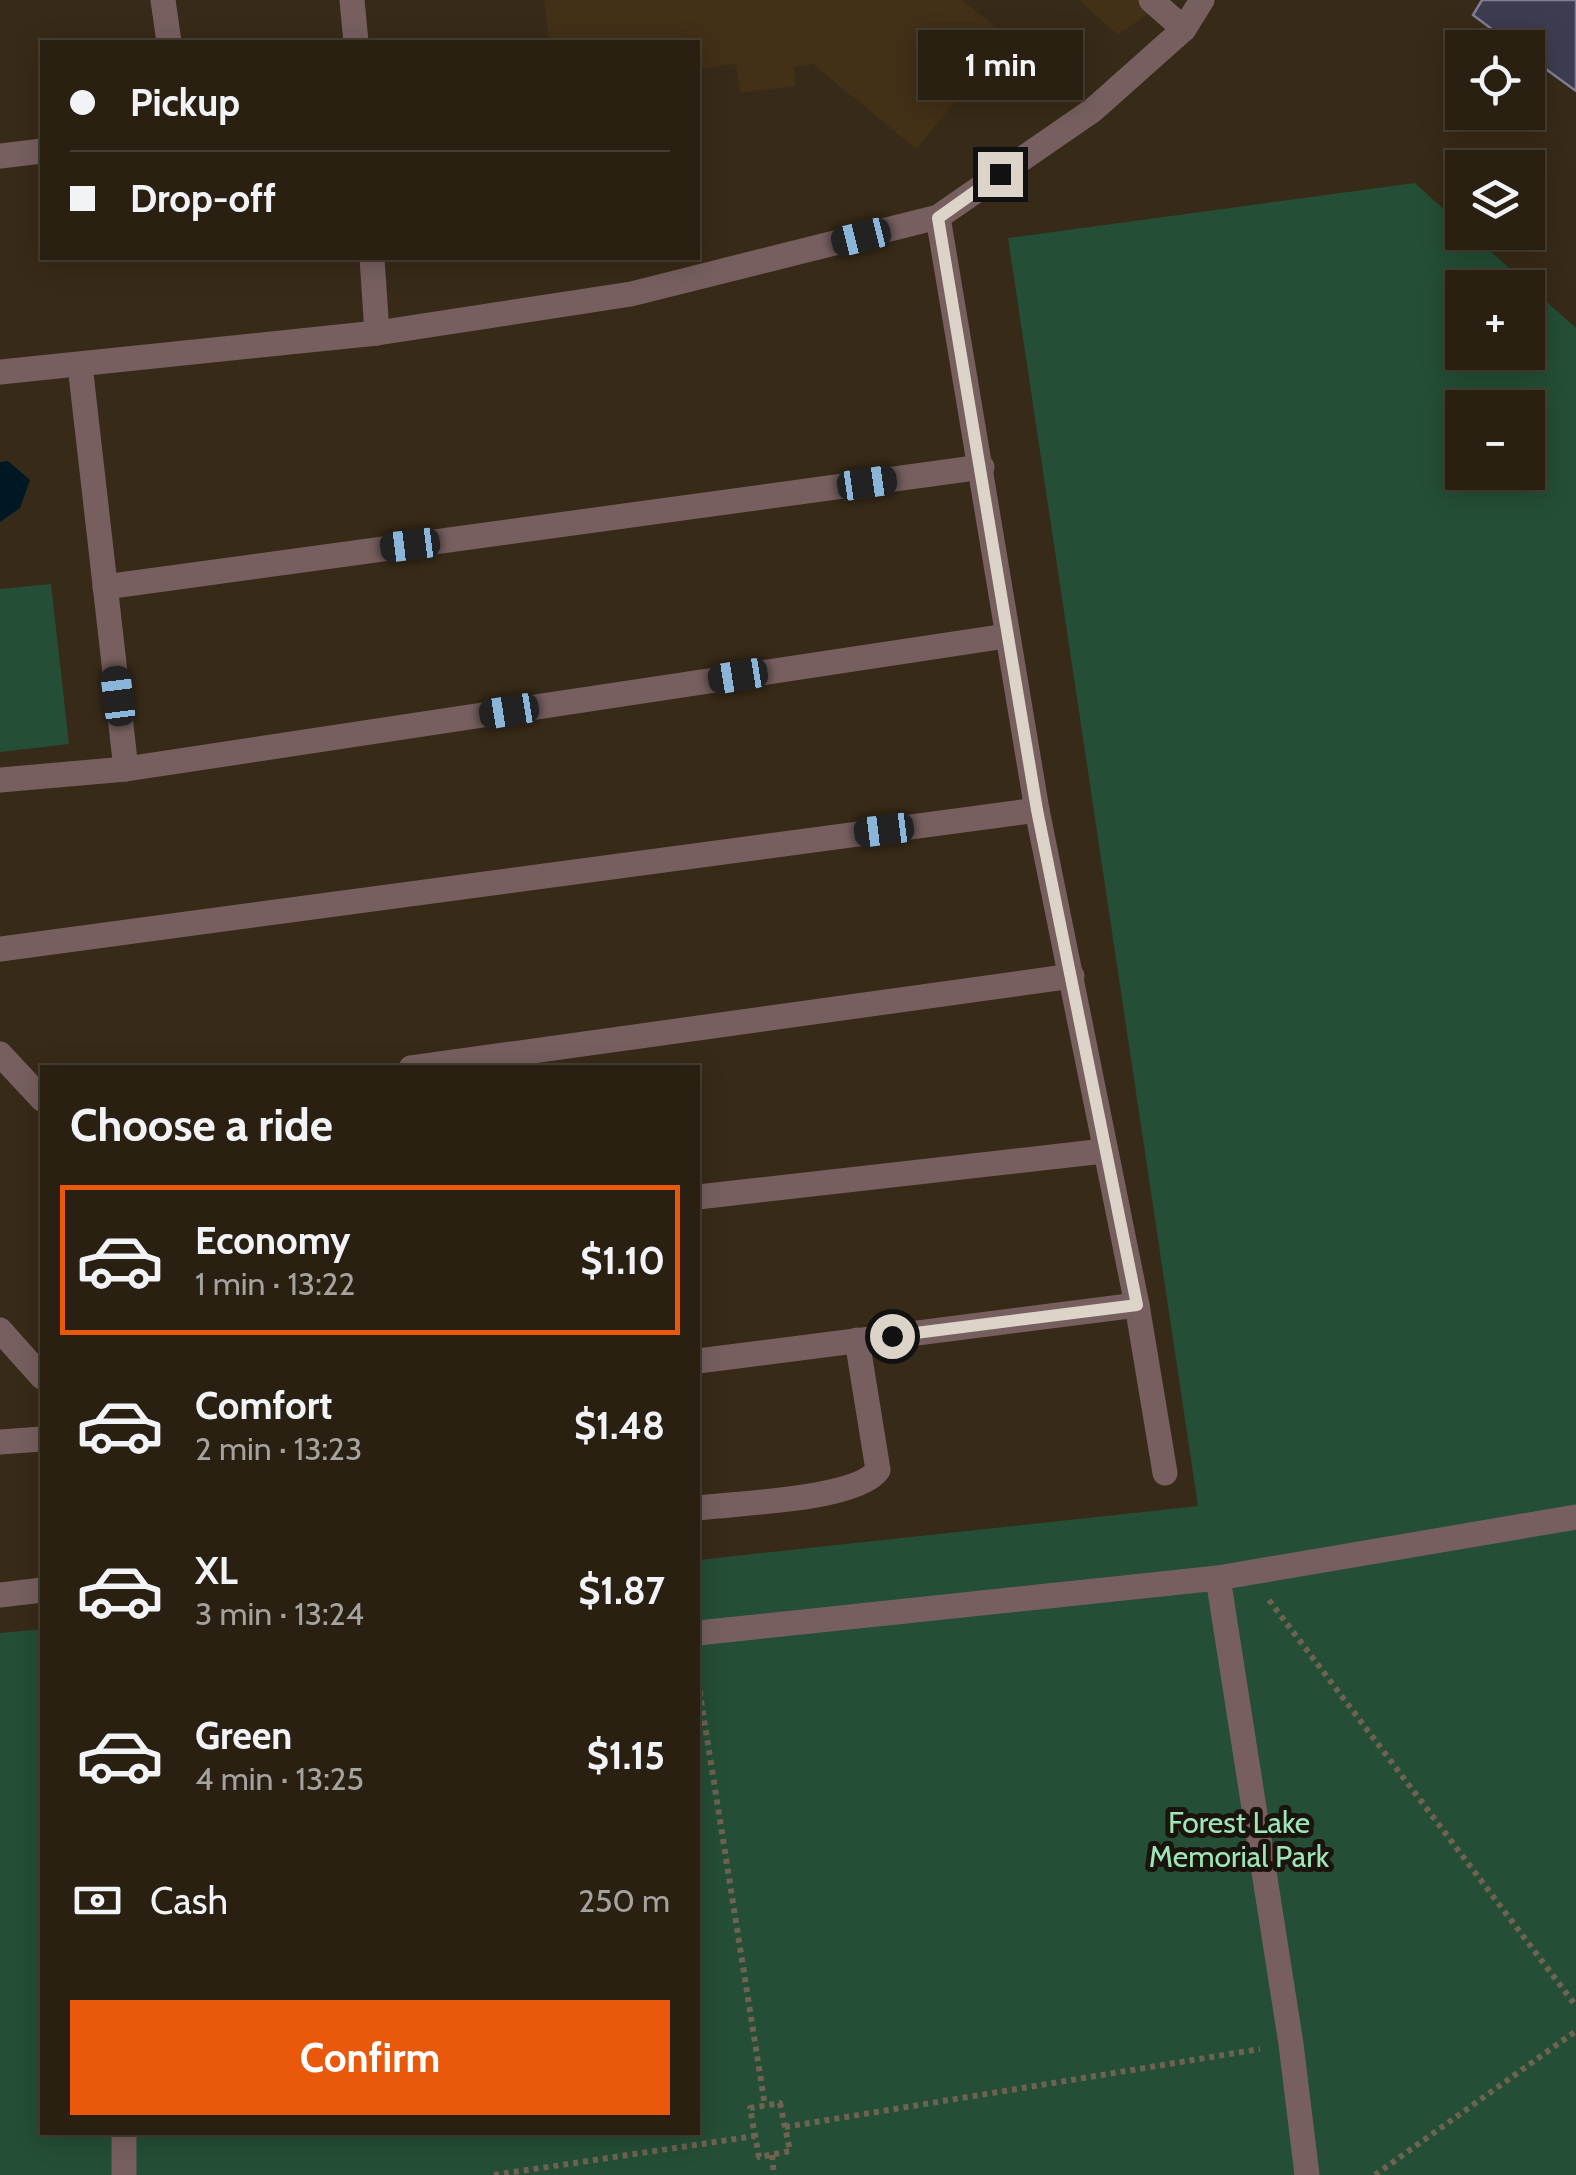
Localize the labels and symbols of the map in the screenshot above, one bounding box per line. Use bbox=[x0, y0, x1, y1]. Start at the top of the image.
callout: 1 min bbox=[918, 29, 1082, 99]
route end bbox=[978, 152, 1023, 197]
car bbox=[828, 215, 894, 259]
car bbox=[835, 464, 899, 502]
car bbox=[378, 526, 442, 564]
car bbox=[706, 656, 770, 696]
car bbox=[99, 664, 137, 728]
car bbox=[477, 691, 541, 731]
car bbox=[852, 811, 916, 849]
route start bbox=[870, 1314, 915, 1359]
park label: Forest Lake Memorial Park bbox=[1149, 1804, 1330, 1875]

